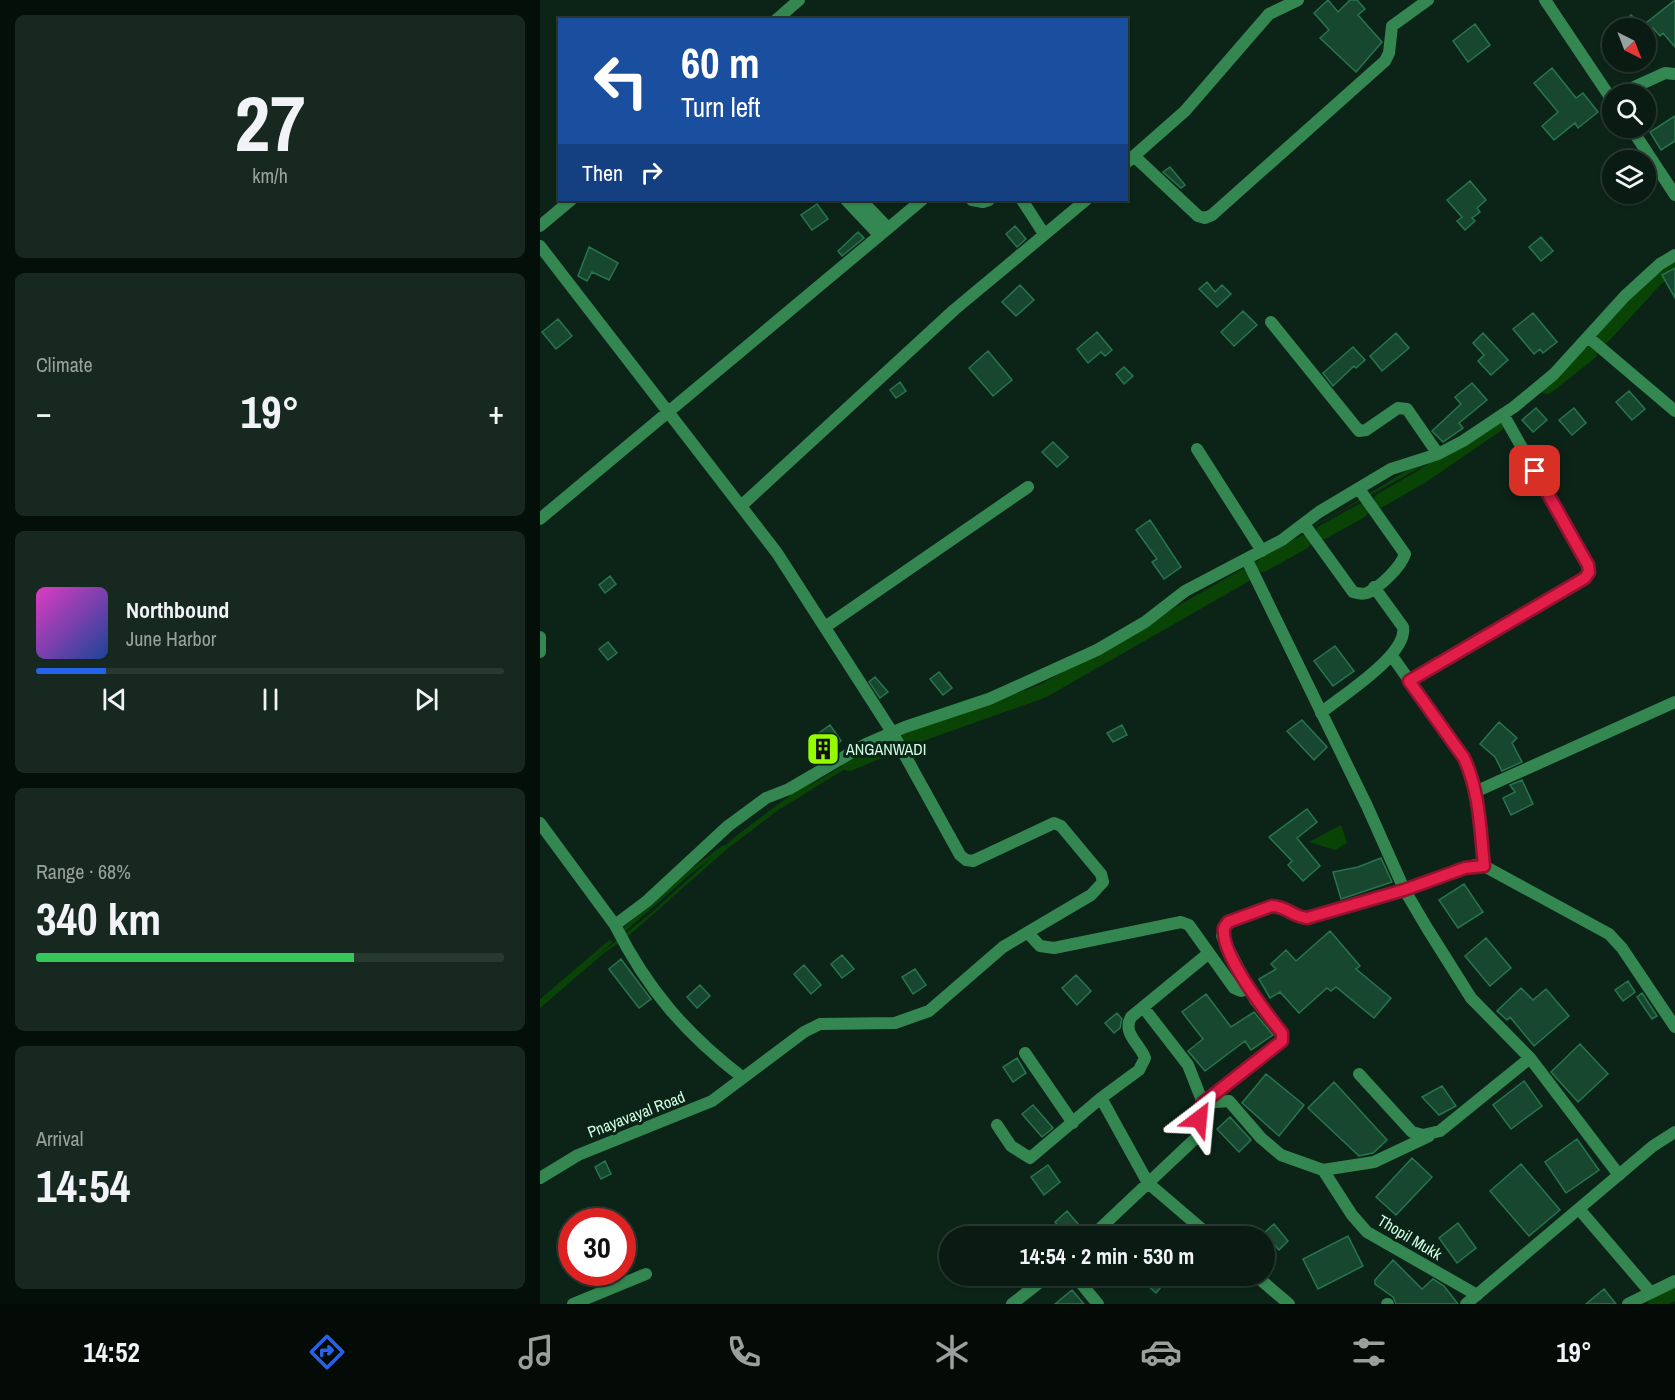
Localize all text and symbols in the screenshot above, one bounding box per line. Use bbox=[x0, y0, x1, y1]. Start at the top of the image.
north arrow bbox=[1602, 18, 1656, 72]
map controls bbox=[1602, 18, 1656, 204]
text: 60 m bbox=[681, 35, 760, 91]
icon: left bbox=[582, 42, 660, 120]
text: 27 bbox=[234, 70, 306, 175]
button: search bbox=[1602, 84, 1656, 138]
text: Turn left bbox=[681, 89, 760, 125]
button: layers bbox=[1602, 150, 1656, 204]
icon: right bbox=[635, 156, 668, 189]
text: Then bbox=[582, 158, 623, 188]
text: km/h bbox=[252, 162, 288, 189]
text: Climate bbox=[36, 351, 93, 378]
text: 19° bbox=[240, 381, 300, 442]
text: − bbox=[36, 390, 52, 434]
text: + bbox=[488, 390, 504, 434]
pin bbox=[1509, 445, 1560, 496]
icon: arrive bbox=[1518, 454, 1551, 487]
text: Northbound bbox=[126, 595, 229, 625]
text: June Harbor bbox=[126, 625, 216, 652]
icon: previous bbox=[98, 683, 131, 716]
icon: pause bbox=[254, 683, 287, 716]
icon: next bbox=[410, 683, 443, 716]
building icon: ANGANWADI bbox=[805, 731, 841, 767]
place label: ANGANWADI bbox=[845, 738, 926, 760]
text: Range · 68% bbox=[36, 858, 131, 885]
text: 340 km bbox=[36, 888, 161, 949]
street label: Pnayavayal Road bbox=[584, 1085, 688, 1143]
position arrow bbox=[1167, 1087, 1231, 1151]
text: Arrival bbox=[36, 1125, 83, 1152]
text: 14:54 bbox=[36, 1155, 130, 1216]
speed limit sign: 30 bbox=[558, 1208, 636, 1286]
street label: Thopil Mukk bbox=[1374, 1209, 1447, 1265]
text: 14:54 · 2 min · 530 m bbox=[1020, 1241, 1194, 1271]
icon: directions bbox=[306, 1331, 348, 1373]
icon: music bbox=[515, 1331, 557, 1373]
icon: phone bbox=[723, 1331, 765, 1373]
icon: climate bbox=[931, 1331, 973, 1373]
icon: car bbox=[1140, 1331, 1182, 1373]
icon: filters bbox=[1348, 1331, 1390, 1373]
text: 14:52 bbox=[83, 1334, 140, 1370]
text: 19° bbox=[1556, 1334, 1592, 1370]

